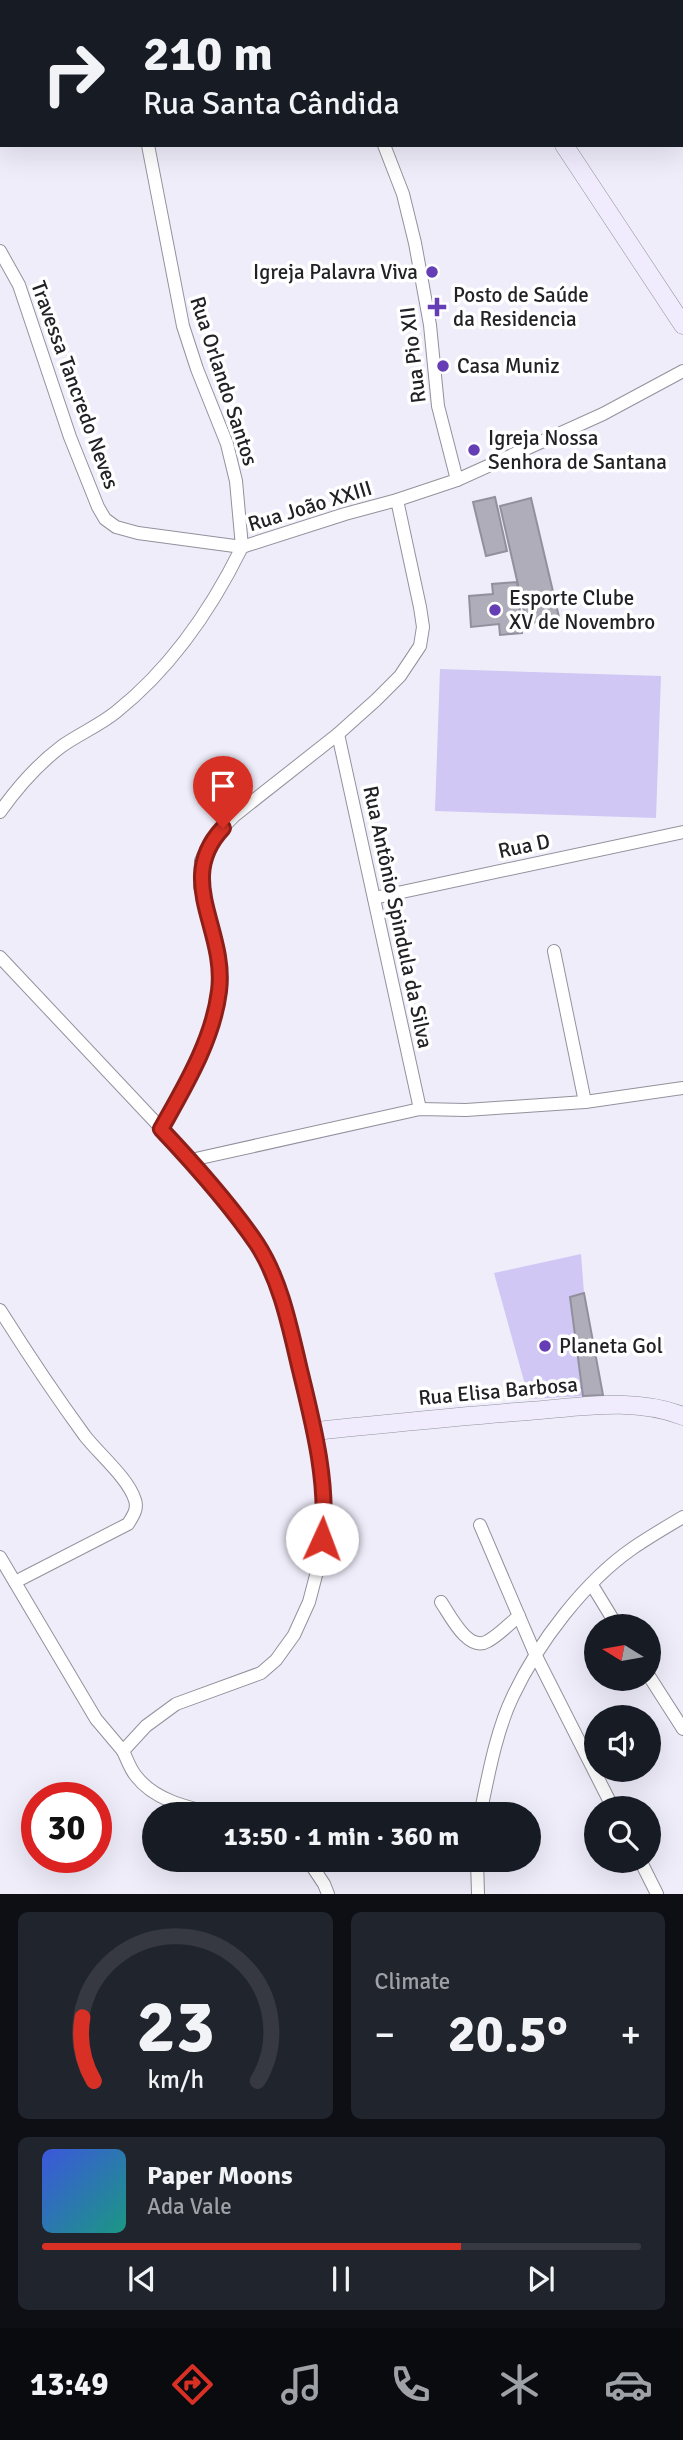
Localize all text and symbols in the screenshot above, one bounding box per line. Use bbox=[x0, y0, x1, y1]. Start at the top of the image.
text: 210 m bbox=[143, 24, 273, 84]
icon: right bbox=[28, 28, 119, 119]
text: Rua Santa Cândida bbox=[143, 84, 400, 123]
place label: Igreja Palavra Viva bbox=[253, 259, 418, 285]
marker: Igreja Palavra Viva bbox=[424, 264, 440, 280]
street label: Travessa Tancredo Neves bbox=[25, 277, 125, 493]
place label: Posto de Saúde da Residencia bbox=[453, 282, 589, 332]
street label: Rua Orlando Santos bbox=[184, 293, 264, 469]
marker: Posto de Saúde da Residencia bbox=[427, 297, 447, 317]
street label: Rua Pio XII bbox=[394, 305, 432, 405]
place label: Casa Muniz bbox=[457, 353, 560, 379]
marker: Casa Muniz bbox=[435, 358, 451, 374]
place label: Igreja Nossa Senhora de Santana bbox=[488, 425, 667, 475]
marker: Igreja Nossa Senhora de Santana bbox=[466, 442, 482, 458]
street label: Rua João XXIII bbox=[245, 475, 375, 537]
place label: Esporte Clube XV de Novembro bbox=[509, 585, 655, 635]
marker: Esporte Clube XV de Novembro bbox=[487, 602, 503, 618]
pin bbox=[193, 756, 253, 828]
icon: arrive bbox=[204, 767, 242, 805]
street label: Rua Antônio Spindula da Silva bbox=[357, 783, 439, 1051]
street label: Rua D bbox=[496, 828, 552, 864]
place label: Planeta Gol bbox=[559, 1333, 663, 1359]
marker: Planeta Gol bbox=[537, 1338, 553, 1354]
street label: Rua Elisa Barbosa bbox=[417, 1371, 579, 1411]
position arrow bbox=[285, 1502, 359, 1576]
north arrow bbox=[584, 1614, 662, 1690]
map controls bbox=[584, 1614, 661, 1873]
button: sound bbox=[584, 1705, 661, 1782]
speed limit sign: 30 bbox=[21, 1782, 112, 1873]
button: search bbox=[584, 1796, 661, 1873]
text: 13:50 · 1 min · 360 m bbox=[224, 1821, 459, 1853]
text: Climate bbox=[375, 1967, 450, 1996]
text: 23 bbox=[136, 1984, 215, 2073]
text: 20.5° bbox=[448, 2002, 568, 2066]
text: − bbox=[375, 2011, 395, 2058]
text: + bbox=[620, 2011, 641, 2058]
text: km/h bbox=[147, 2064, 204, 2095]
text: Paper Moons bbox=[147, 2160, 293, 2192]
text: Ada Vale bbox=[147, 2192, 232, 2221]
icon: previous bbox=[123, 2260, 161, 2298]
icon: pause bbox=[322, 2260, 360, 2298]
icon: next bbox=[522, 2260, 560, 2298]
icon: directions bbox=[168, 2360, 217, 2409]
icon: music bbox=[277, 2360, 326, 2409]
icon: phone bbox=[386, 2360, 435, 2409]
icon: climate bbox=[495, 2360, 544, 2409]
icon: car bbox=[604, 2360, 653, 2409]
text: 13:49 bbox=[30, 2365, 109, 2404]

